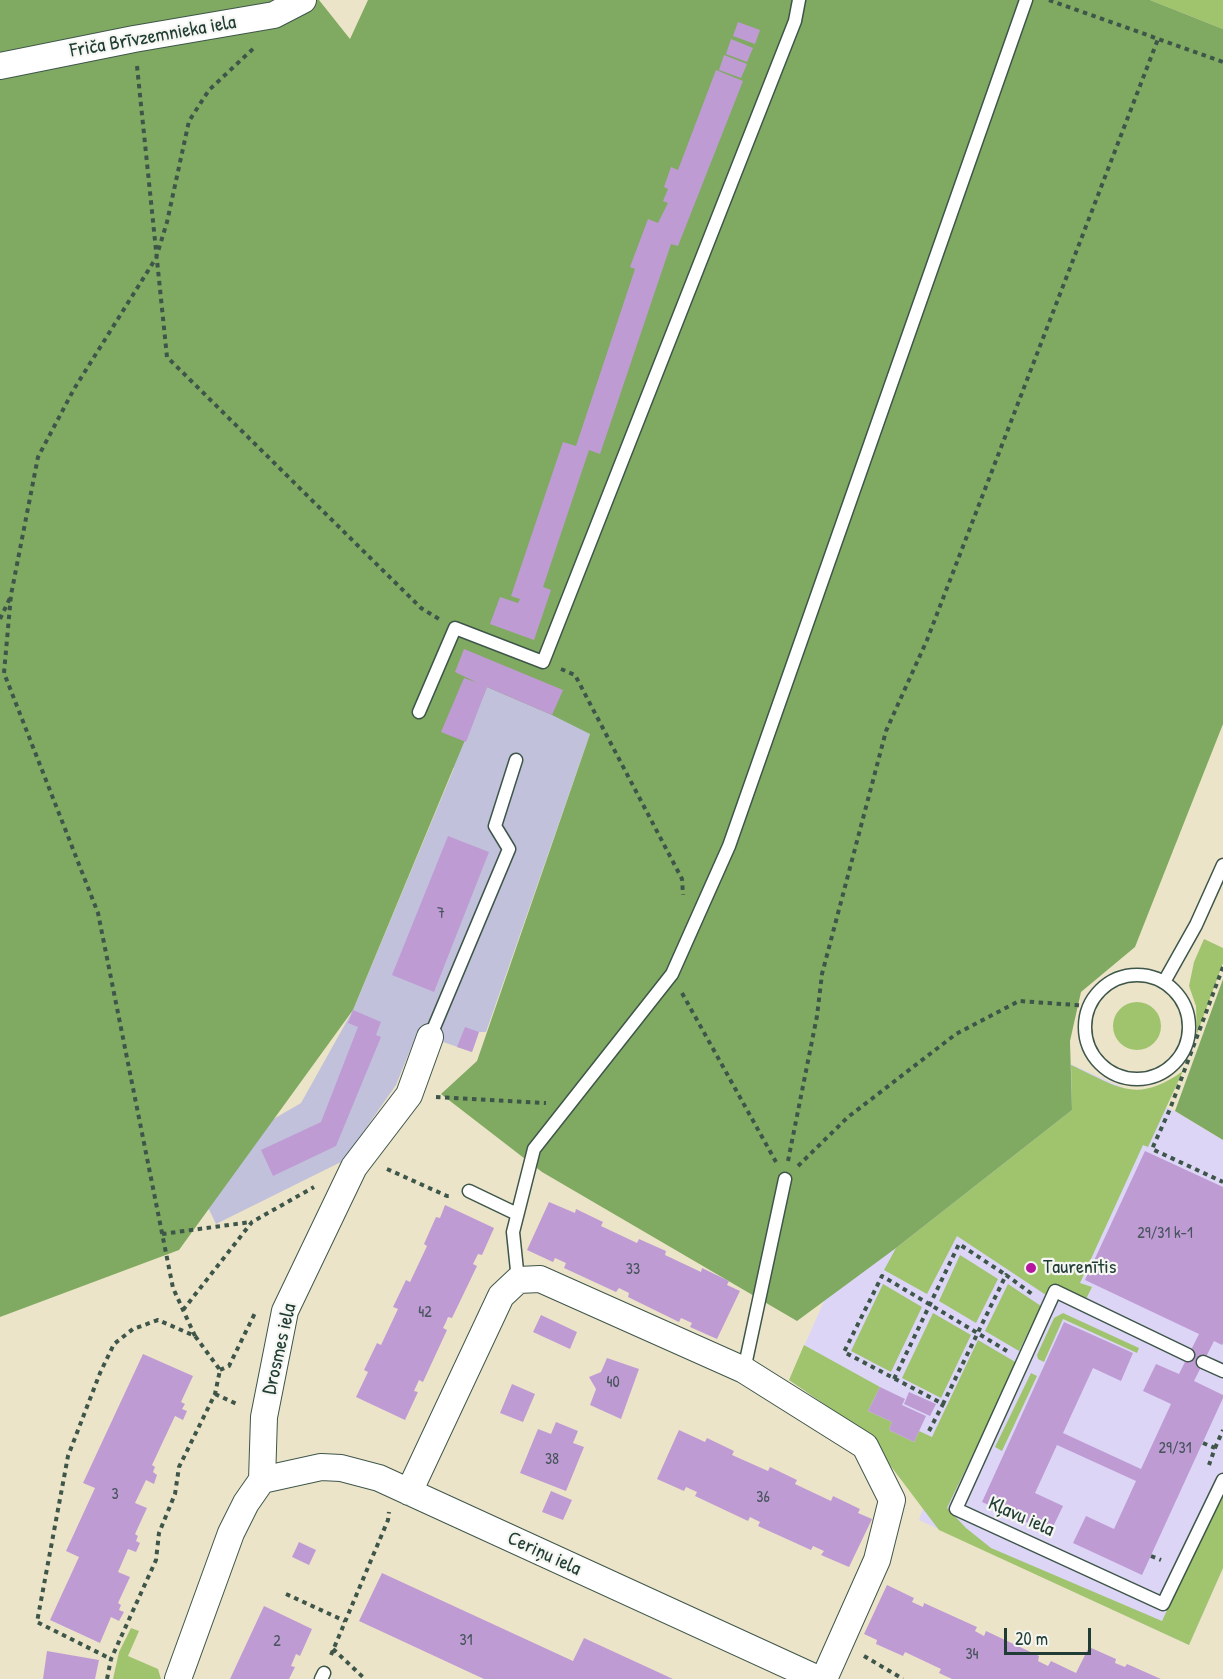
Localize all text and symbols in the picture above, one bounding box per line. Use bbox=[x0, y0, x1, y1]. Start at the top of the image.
street label: Friča Brīvzemnieka iela bbox=[68, 11, 238, 63]
house number: 7 bbox=[437, 904, 445, 924]
house number: 29/31 k-1 bbox=[1137, 1224, 1193, 1244]
place label: Taurenītis bbox=[1043, 1256, 1116, 1280]
house number: 33 bbox=[626, 1260, 640, 1280]
marker: Taurenītis bbox=[1024, 1261, 1038, 1275]
street label: Drosmes iela bbox=[258, 1301, 302, 1397]
house number: 42 bbox=[418, 1303, 432, 1323]
house number: 40 bbox=[606, 1373, 620, 1393]
house number: 29/31 bbox=[1158, 1439, 1192, 1459]
house number: 38 bbox=[545, 1450, 559, 1470]
house number: 3 bbox=[111, 1485, 119, 1505]
house number: 36 bbox=[756, 1488, 770, 1508]
street label: Kļavu iela bbox=[984, 1492, 1058, 1542]
street label: Ceriņu iela bbox=[503, 1527, 585, 1581]
scale bar bbox=[1007, 1616, 1094, 1654]
text: 20 m bbox=[1015, 1626, 1048, 1651]
house number: 31 bbox=[460, 1631, 472, 1651]
house number: 2 bbox=[273, 1632, 281, 1652]
house number: 34 bbox=[965, 1645, 979, 1665]

